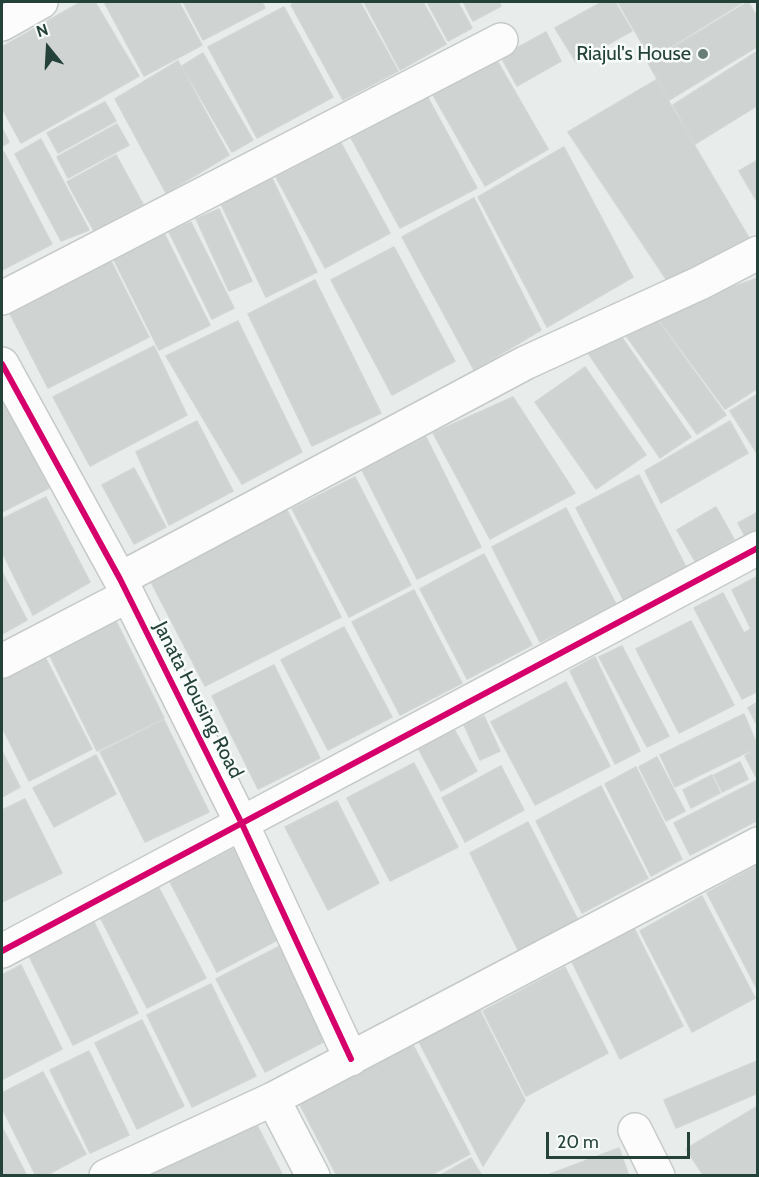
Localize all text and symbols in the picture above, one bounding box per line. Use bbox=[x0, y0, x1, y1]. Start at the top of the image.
north arrow bbox=[18, 18, 78, 78]
text: N bbox=[34, 20, 51, 41]
place label: Riajul's House bbox=[576, 42, 691, 66]
marker: Riajul's House bbox=[696, 47, 710, 61]
street label: Janata Housing Road bbox=[148, 618, 248, 782]
scale bar bbox=[549, 1120, 693, 1158]
text: 20 m bbox=[557, 1131, 599, 1153]

